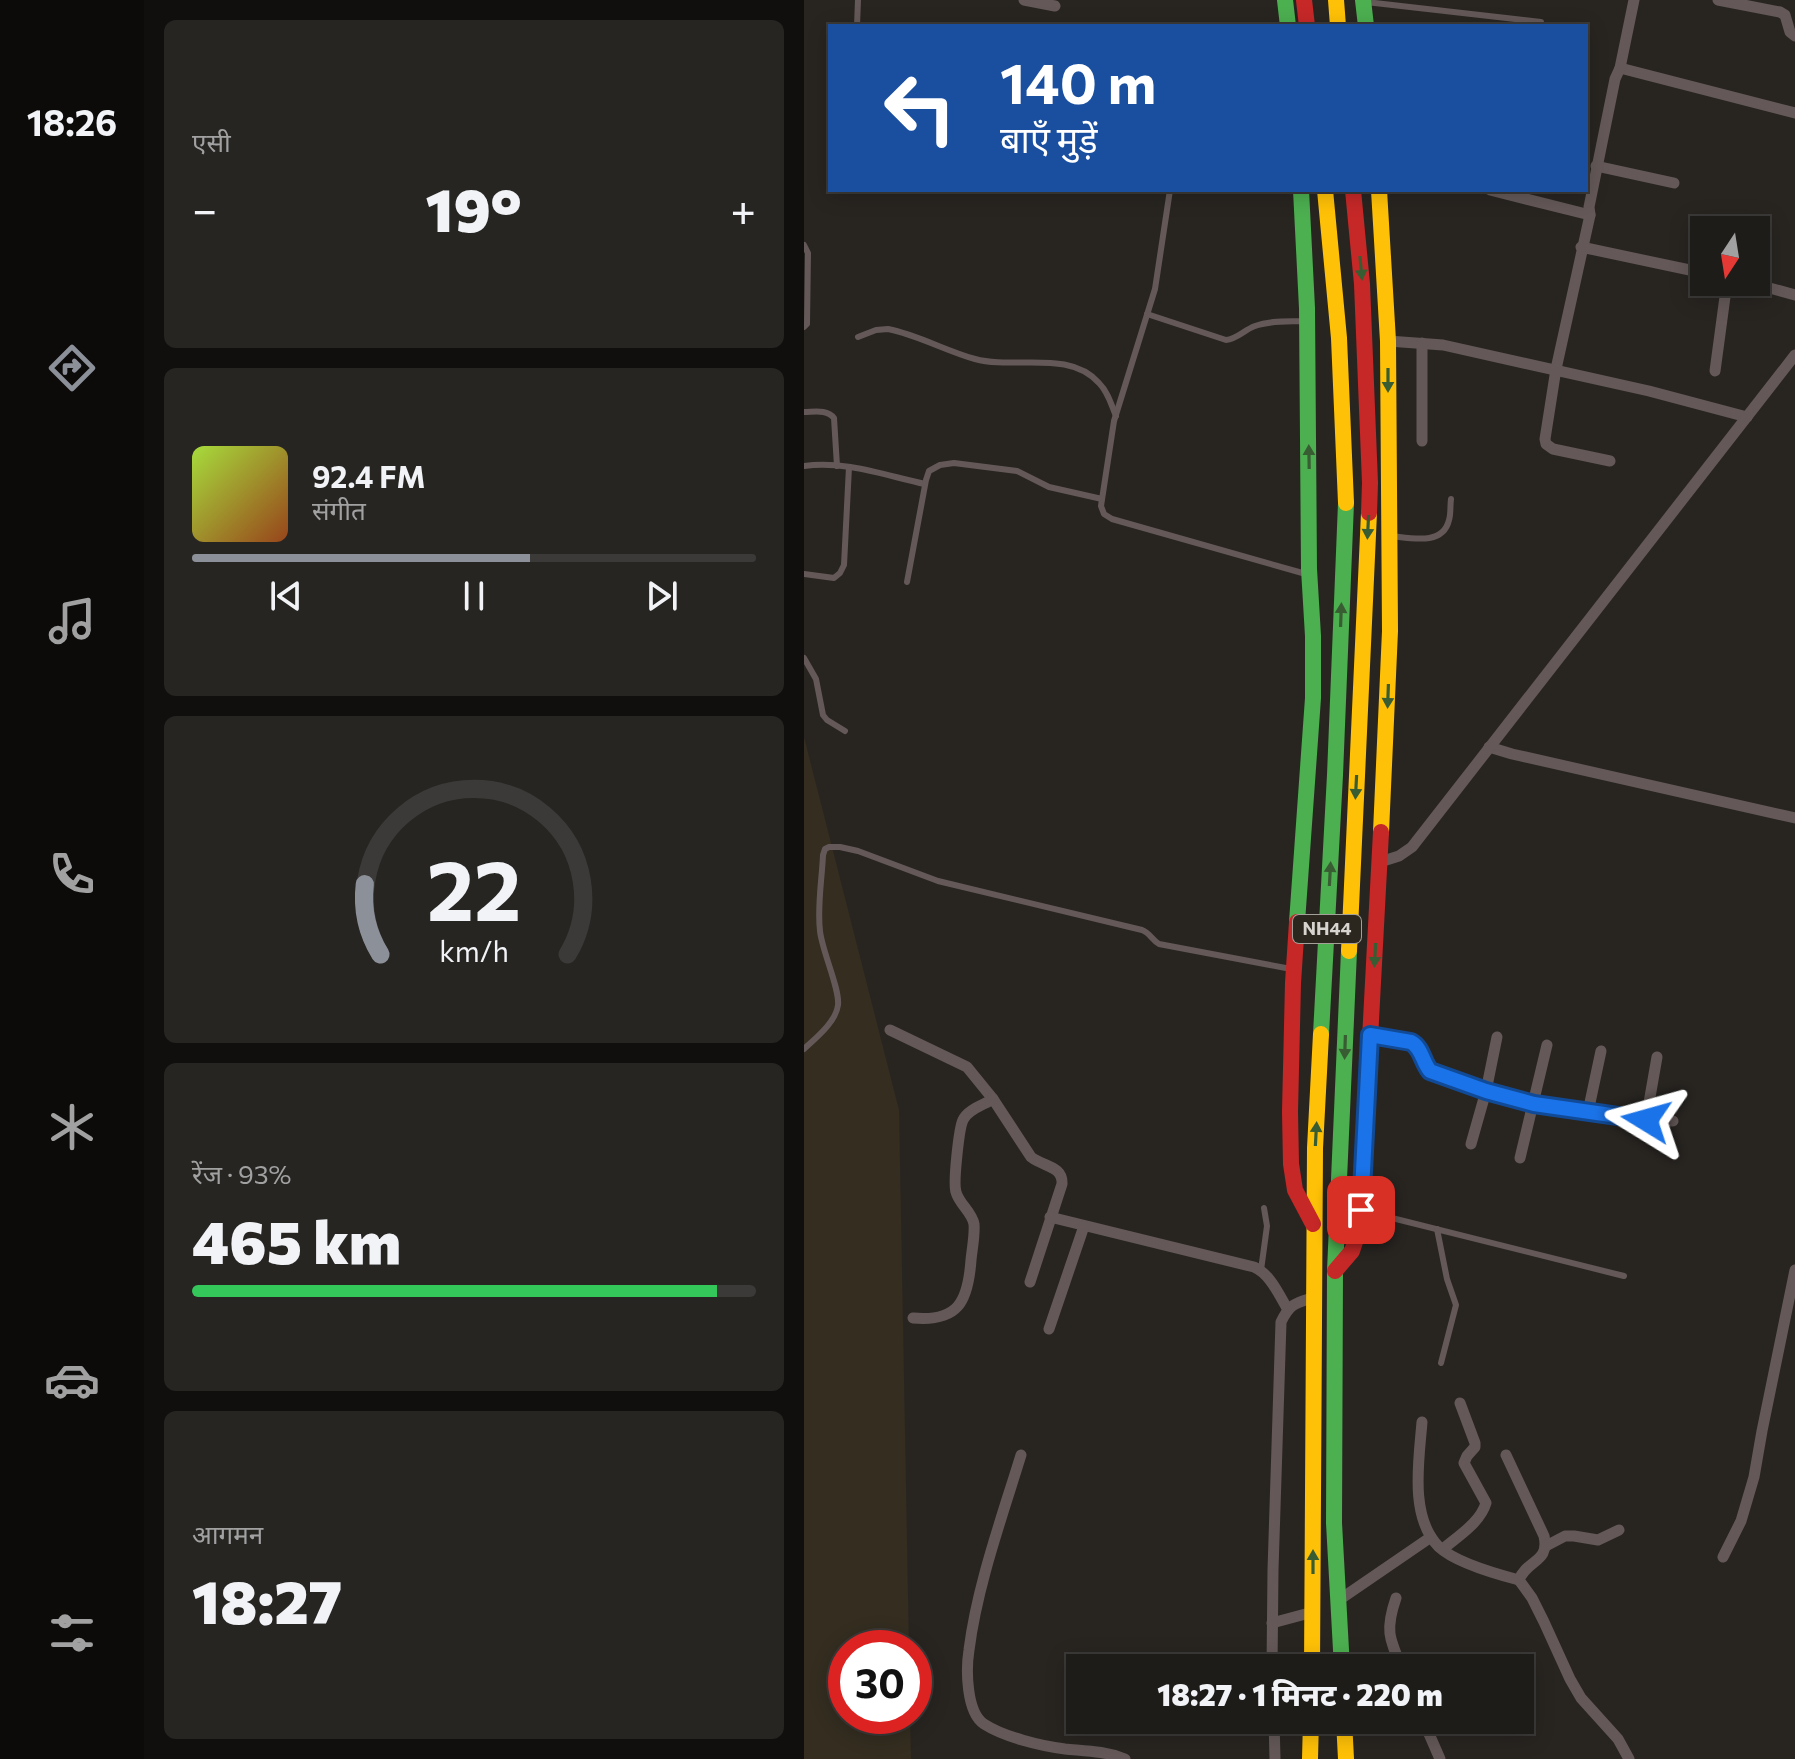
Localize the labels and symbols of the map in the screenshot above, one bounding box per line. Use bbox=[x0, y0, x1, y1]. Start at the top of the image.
north arrow bbox=[1690, 216, 1770, 296]
one-way arrow bbox=[1354, 256, 1367, 281]
one-way arrow bbox=[1382, 368, 1394, 393]
one-way arrow bbox=[1303, 444, 1315, 469]
one-way arrow bbox=[1362, 515, 1375, 540]
one-way arrow bbox=[1335, 602, 1348, 627]
one-way arrow bbox=[1381, 684, 1394, 709]
one-way arrow bbox=[1350, 775, 1363, 800]
one-way arrow bbox=[1324, 861, 1337, 886]
road number: NH44 bbox=[1293, 915, 1361, 943]
one-way arrow bbox=[1368, 943, 1381, 968]
one-way arrow bbox=[1338, 1035, 1351, 1060]
position arrow bbox=[1604, 1078, 1688, 1162]
one-way arrow bbox=[1310, 1121, 1323, 1146]
pin bbox=[1327, 1176, 1395, 1244]
one-way arrow bbox=[1307, 1549, 1319, 1574]
speed limit sign: 30 bbox=[828, 1630, 932, 1734]

